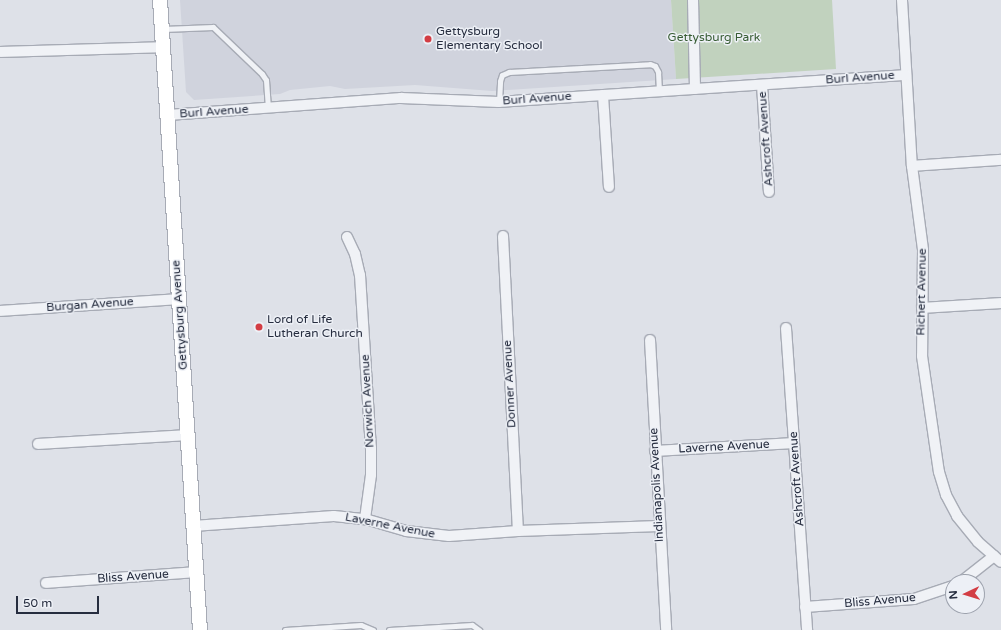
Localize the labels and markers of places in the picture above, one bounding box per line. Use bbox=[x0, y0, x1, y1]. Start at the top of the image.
place label: Gettysburg Elementary School bbox=[436, 25, 543, 53]
marker: Gettysburg Elementary School bbox=[423, 34, 433, 44]
place label: Lord of Life Lutheran Church bbox=[267, 313, 363, 341]
marker: Lord of Life Lutheran Church bbox=[254, 322, 264, 332]

